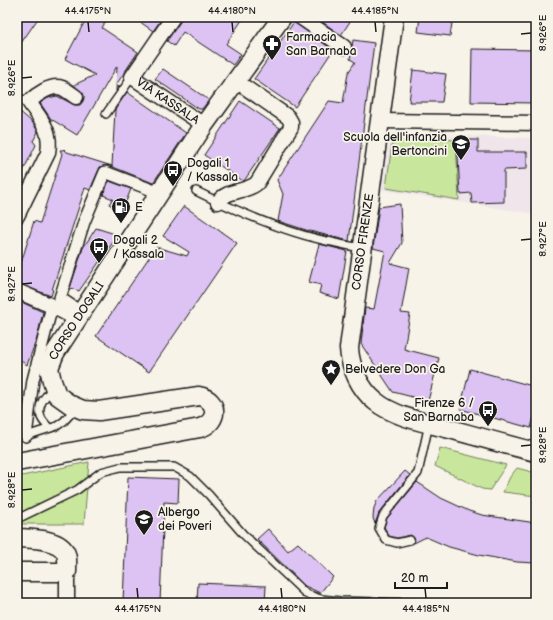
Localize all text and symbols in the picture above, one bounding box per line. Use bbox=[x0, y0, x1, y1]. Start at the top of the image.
text: 44.4175°N bbox=[65, 5, 111, 17]
text: 44.4180°N bbox=[208, 5, 256, 17]
text: 44.4185°N bbox=[351, 5, 399, 17]
text: 8.926°E bbox=[537, 14, 549, 51]
place label: Farmacia San Barnaba bbox=[286, 30, 357, 59]
pharmacy icon: Farmacia San Barnaba bbox=[261, 33, 283, 61]
text: 8.926°E bbox=[6, 59, 18, 96]
street label: VIA KASSALA bbox=[134, 75, 203, 128]
place label: Scuola dell'infanzia Bertoncini bbox=[343, 130, 447, 159]
school or university icon: Scuola dell'infanzia Bertoncini bbox=[450, 133, 472, 161]
place label: Dogali 1 / Kassala bbox=[187, 156, 238, 185]
bus stop icon: Dogali 1 / Kassala bbox=[162, 159, 184, 187]
street label: CORSO FIRENZE bbox=[349, 193, 377, 291]
fuel station icon: E bbox=[110, 196, 132, 224]
place label: E bbox=[135, 200, 143, 215]
text: 8.927°E bbox=[537, 221, 549, 257]
place label: Dogali 2 / Kassala bbox=[113, 233, 164, 262]
bus stop icon: Dogali 2 / Kassala bbox=[88, 236, 110, 264]
text: 8.927°E bbox=[6, 266, 18, 302]
street label: CORSO DOGALI bbox=[46, 279, 107, 362]
place icon: Belvedere Don Ga bbox=[320, 358, 342, 386]
place label: Belvedere Don Ga bbox=[345, 362, 446, 377]
place label: Firenze 6 / San Barnaba bbox=[403, 396, 474, 425]
bus stop icon: Firenze 6 / San Barnaba bbox=[477, 399, 499, 427]
text: 8.928°E bbox=[537, 426, 549, 463]
text: 8.928°E bbox=[6, 471, 18, 508]
place label: Albergo dei Poveri bbox=[158, 505, 212, 534]
school or university icon: Albergo dei Poveri bbox=[133, 508, 155, 536]
scale bar bbox=[395, 564, 447, 590]
text: 20 m bbox=[401, 571, 428, 586]
text: 44.4175°N bbox=[115, 603, 161, 615]
text: 44.4180°N bbox=[258, 603, 306, 615]
text: 44.4185°N bbox=[402, 603, 450, 615]

